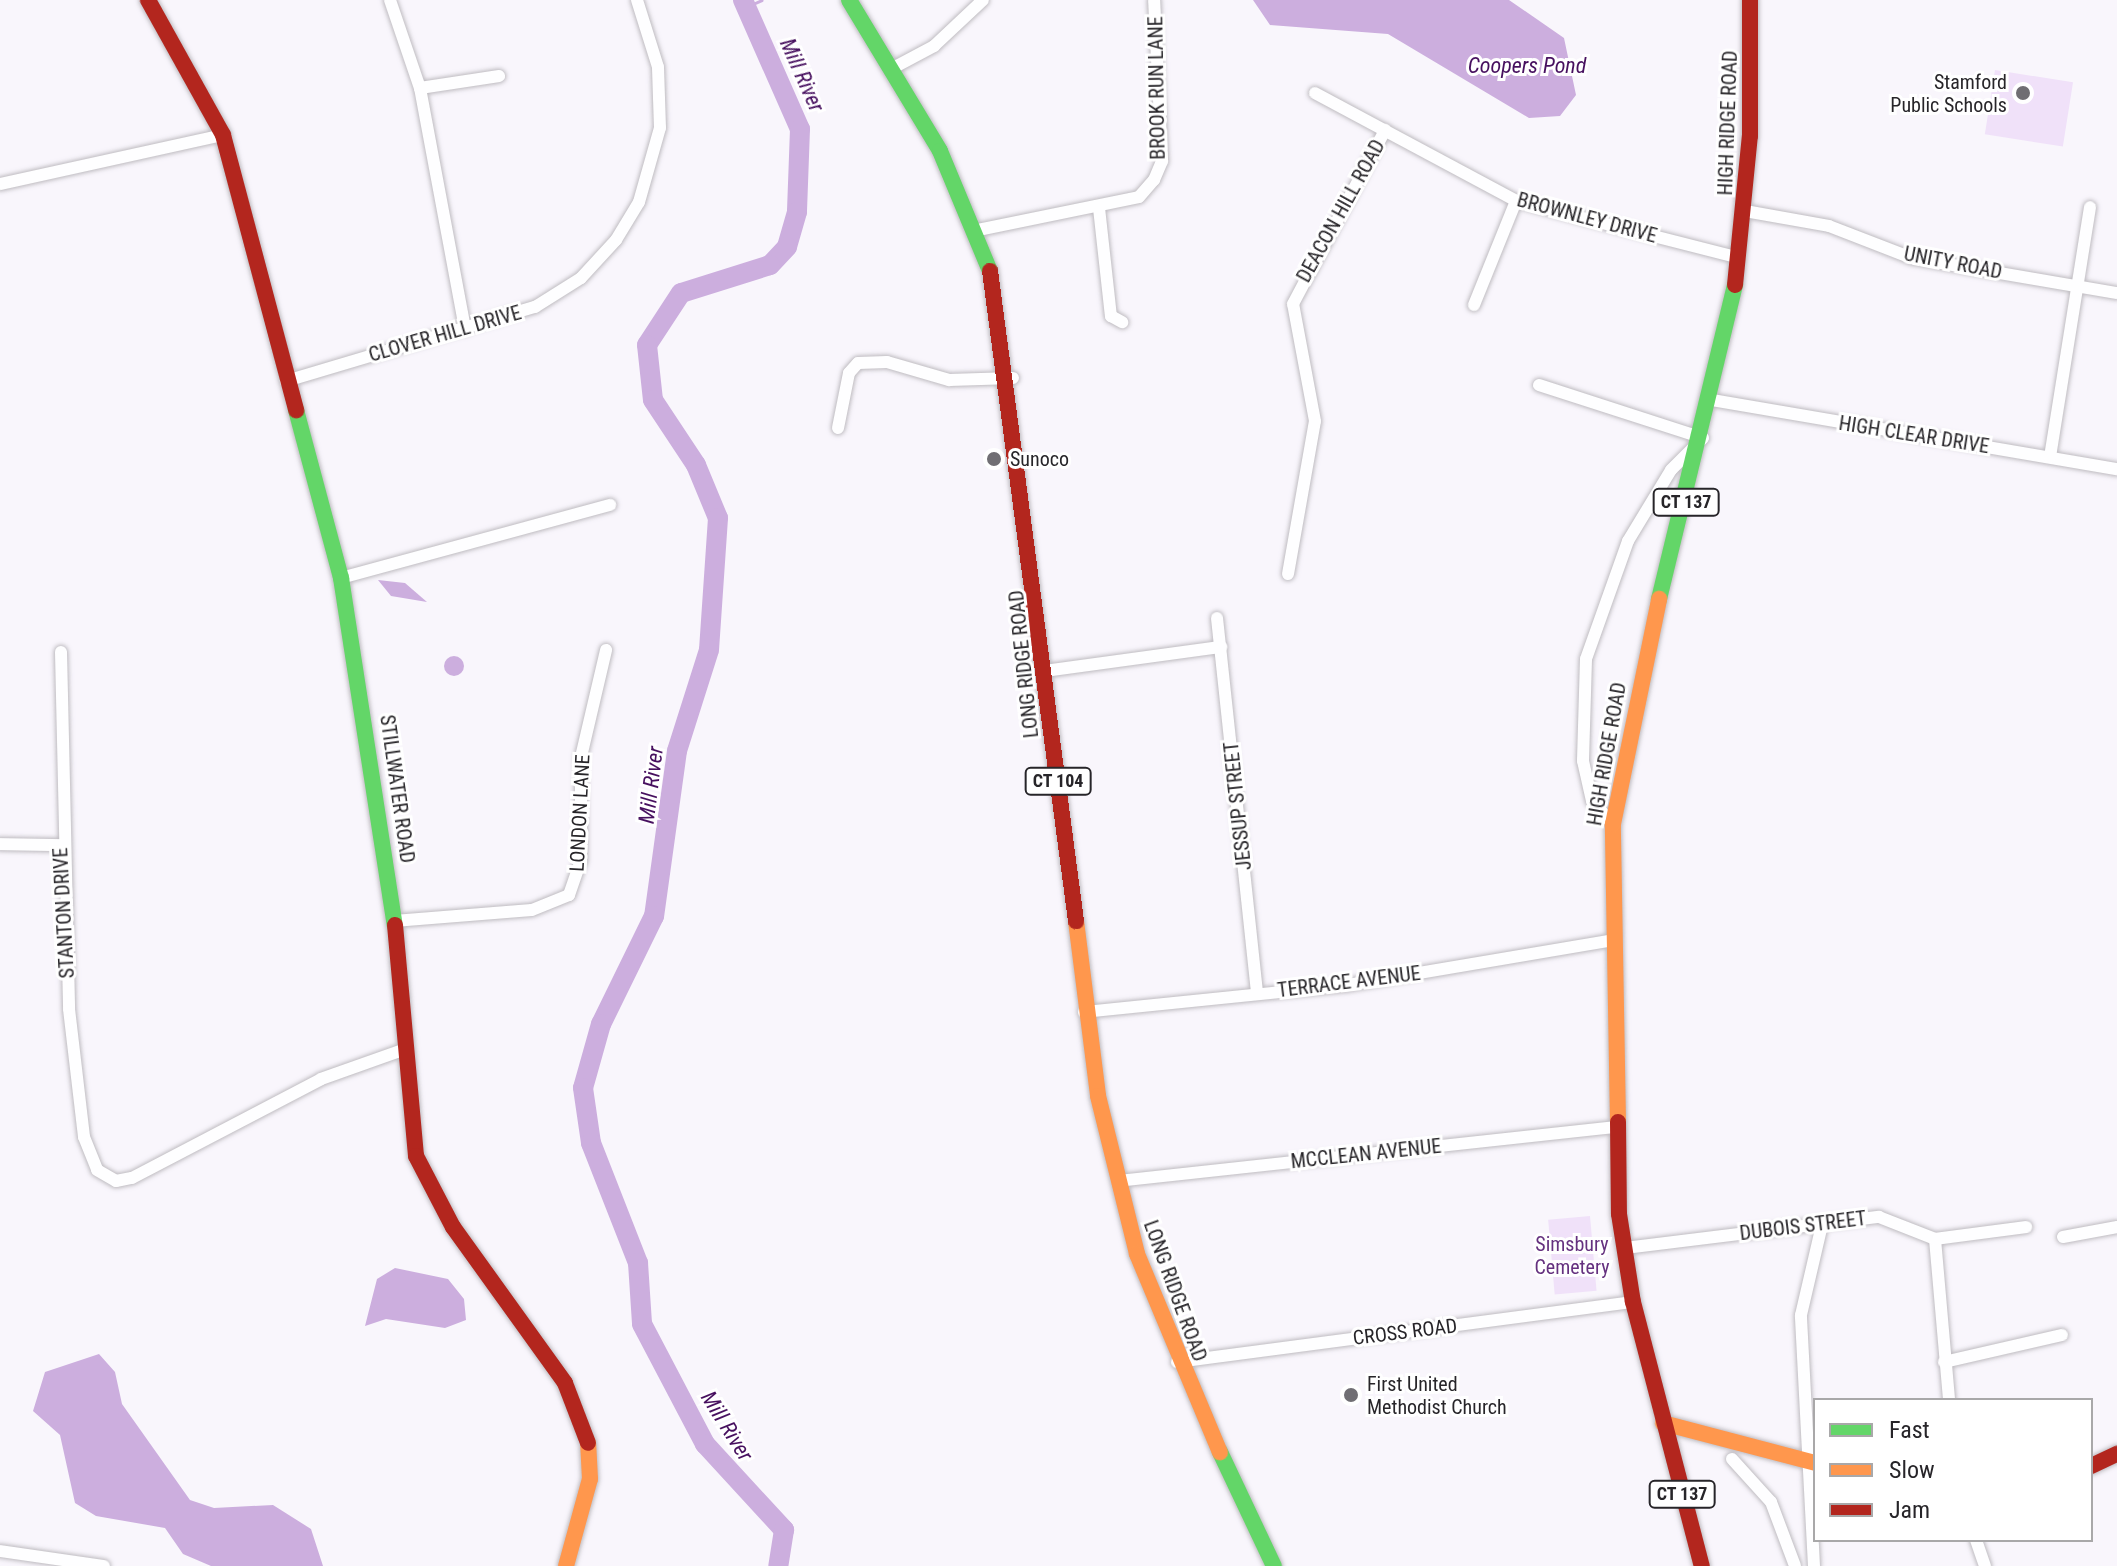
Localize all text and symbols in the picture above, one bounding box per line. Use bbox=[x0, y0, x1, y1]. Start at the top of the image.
street label: BROOK RUN LANE bbox=[1144, 16, 1170, 160]
water label: Mill River bbox=[774, 34, 830, 116]
street label: HIGH RIDGE ROAD bbox=[1713, 50, 1743, 196]
water label: Coopers Pond bbox=[1468, 53, 1586, 79]
place label: Stamford Public Schools bbox=[1890, 70, 2007, 117]
marker: Stamford Public Schools bbox=[2014, 84, 2032, 102]
street label: DEACON HILL ROAD bbox=[1292, 135, 1390, 287]
street label: BROWNLEY DRIVE bbox=[1514, 188, 1660, 248]
street label: UNITY ROAD bbox=[1902, 242, 2004, 284]
street label: CLOVER HILL DRIVE bbox=[366, 301, 524, 367]
street label: HIGH CLEAR DRIVE bbox=[1837, 411, 1991, 459]
place label: Sunoco bbox=[1010, 447, 1069, 471]
marker: Sunoco bbox=[985, 450, 1003, 468]
road number: CT 137 bbox=[1652, 488, 1720, 516]
street label: LONG RIDGE ROAD bbox=[1004, 589, 1044, 739]
street label: HIGH RIDGE ROAD bbox=[1583, 681, 1631, 827]
street label: STILLWATER ROAD bbox=[375, 713, 419, 865]
street label: JESSUP STREET bbox=[1219, 741, 1257, 871]
water label: Mill River bbox=[633, 745, 669, 825]
street label: LONDON LANE bbox=[565, 754, 595, 872]
road number: CT 104 bbox=[1024, 767, 1092, 795]
street label: STANTON DRIVE bbox=[49, 847, 79, 979]
street label: TERRACE AVENUE bbox=[1276, 961, 1422, 1003]
street label: MCCLEAN AVENUE bbox=[1290, 1134, 1442, 1174]
street label: DUBOIS STREET bbox=[1738, 1206, 1868, 1246]
street label: LONG RIDGE ROAD bbox=[1138, 1217, 1212, 1365]
park label: Simsbury Cemetery bbox=[1534, 1232, 1610, 1279]
street label: CROSS ROAD bbox=[1352, 1314, 1458, 1350]
place label: First United Methodist Church bbox=[1367, 1372, 1507, 1419]
water label: Mill River bbox=[695, 1386, 759, 1466]
marker: First United Methodist Church bbox=[1342, 1386, 1360, 1404]
legend bbox=[1813, 1398, 2093, 1542]
text: Fast bbox=[1889, 1416, 1930, 1444]
text: Slow bbox=[1889, 1456, 1935, 1484]
road number: CT 137 bbox=[1648, 1480, 1716, 1508]
text: Jam bbox=[1889, 1496, 1930, 1524]

